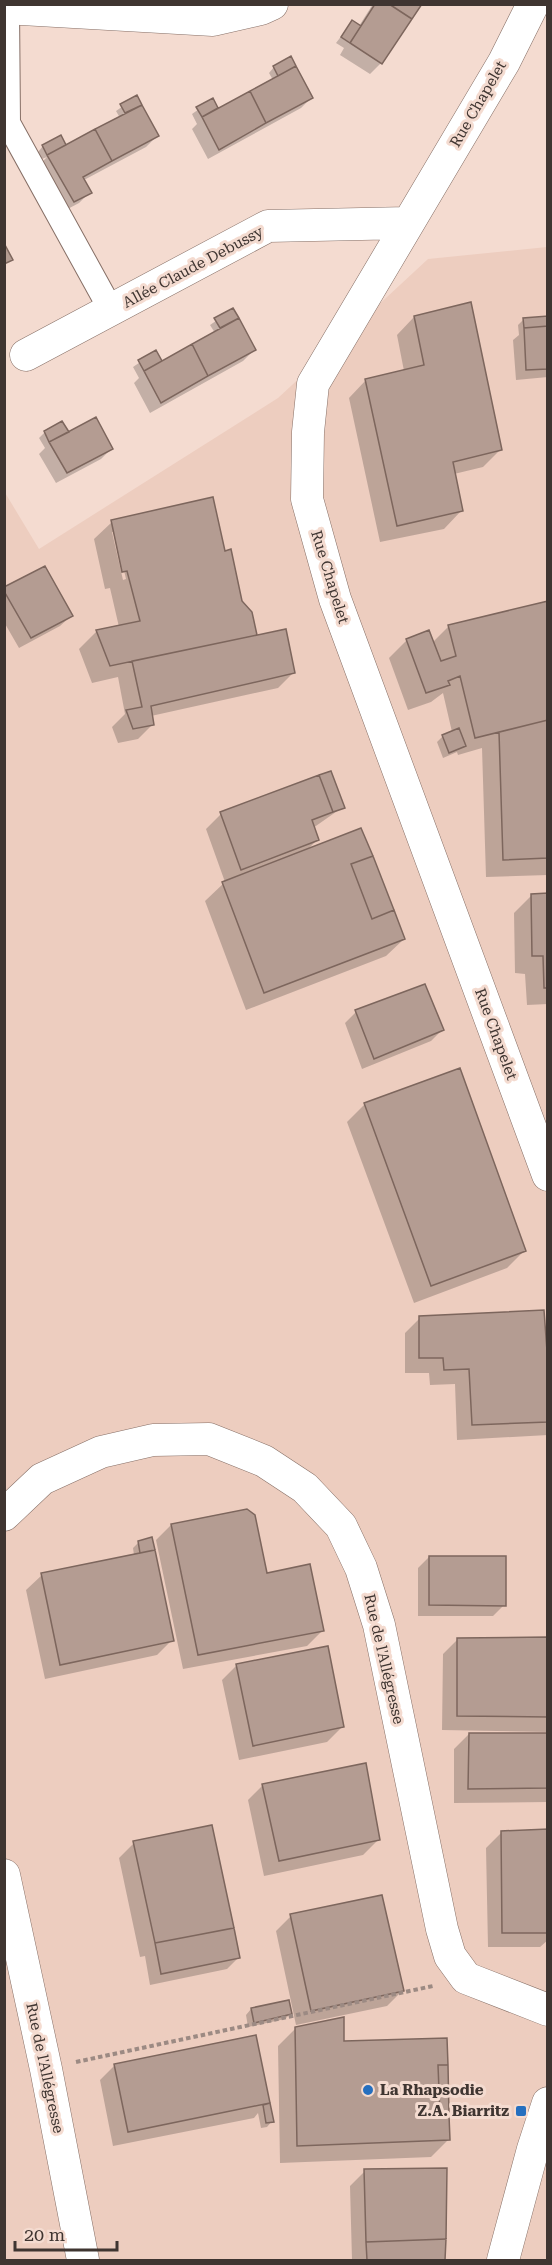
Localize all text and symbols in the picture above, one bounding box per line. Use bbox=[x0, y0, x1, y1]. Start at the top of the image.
street label: Rue Chapelet bbox=[446, 57, 510, 150]
street label: Allée Claude Debussy bbox=[120, 222, 266, 312]
street label: Rue Chapelet bbox=[307, 528, 353, 626]
street label: Rue Chapelet bbox=[471, 986, 521, 1083]
street label: Rue de l'Allégresse bbox=[360, 1592, 408, 1726]
street label: Rue de l'Allégresse bbox=[22, 2001, 68, 2135]
place label: La Rhapsodie bbox=[380, 2081, 484, 2099]
marker: La Rhapsodie bbox=[361, 2083, 375, 2097]
place label: Z.A. Biarritz bbox=[418, 2102, 509, 2120]
marker: Z.A. Biarritz bbox=[514, 2104, 528, 2118]
scale bar bbox=[15, 2214, 117, 2252]
text: 20 m bbox=[24, 2224, 65, 2245]

